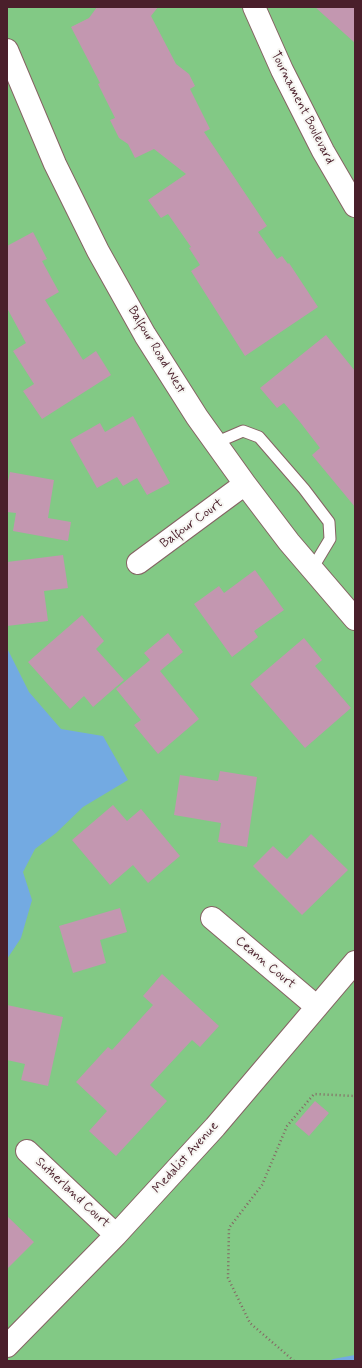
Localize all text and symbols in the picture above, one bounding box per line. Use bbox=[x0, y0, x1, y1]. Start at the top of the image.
street label: Tournament Boulevard bbox=[267, 49, 337, 167]
street label: Balfour Road West bbox=[124, 304, 188, 396]
street label: Balfour Court bbox=[157, 496, 227, 552]
street label: Ceann Court bbox=[232, 933, 298, 993]
street label: Medalist Avenue bbox=[150, 1119, 222, 1197]
street label: Sutherland Court bbox=[31, 1154, 113, 1232]

